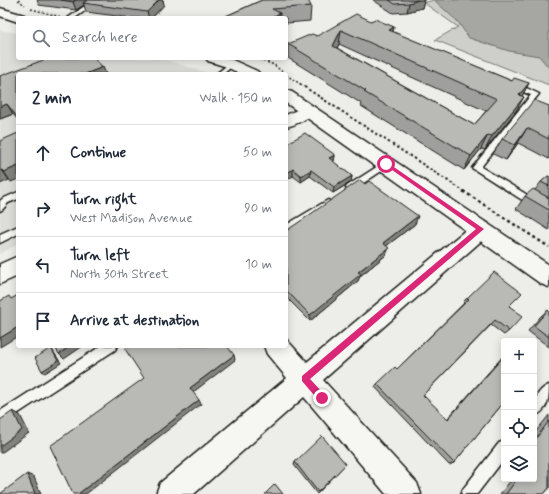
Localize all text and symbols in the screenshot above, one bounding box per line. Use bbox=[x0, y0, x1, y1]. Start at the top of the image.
search box bbox=[16, 16, 288, 60]
icon: search bbox=[30, 27, 52, 49]
text: Search here bbox=[62, 28, 138, 48]
text: 2 min bbox=[32, 87, 72, 109]
text: Walk · 150 m bbox=[199, 90, 272, 107]
icon: ahead bbox=[32, 142, 54, 164]
text: Continue bbox=[70, 143, 126, 163]
text: 50 m bbox=[243, 144, 272, 161]
route start bbox=[377, 155, 395, 173]
text: Turn right bbox=[70, 190, 137, 210]
icon: right bbox=[32, 198, 54, 220]
text: 90 m bbox=[244, 200, 272, 217]
text: West Madison Avenue bbox=[70, 210, 193, 227]
text: Turn left bbox=[70, 246, 130, 266]
icon: left bbox=[32, 254, 54, 276]
text: 10 m bbox=[245, 256, 272, 273]
text: North 30th Street bbox=[70, 266, 169, 283]
icon: arrive bbox=[32, 310, 54, 332]
text: Arrive at destination bbox=[70, 311, 199, 331]
map controls bbox=[501, 338, 537, 482]
button: + bbox=[501, 338, 537, 374]
button: − bbox=[501, 374, 537, 410]
route end bbox=[313, 389, 331, 407]
button: locate bbox=[501, 410, 537, 446]
button: layers bbox=[501, 446, 537, 482]

